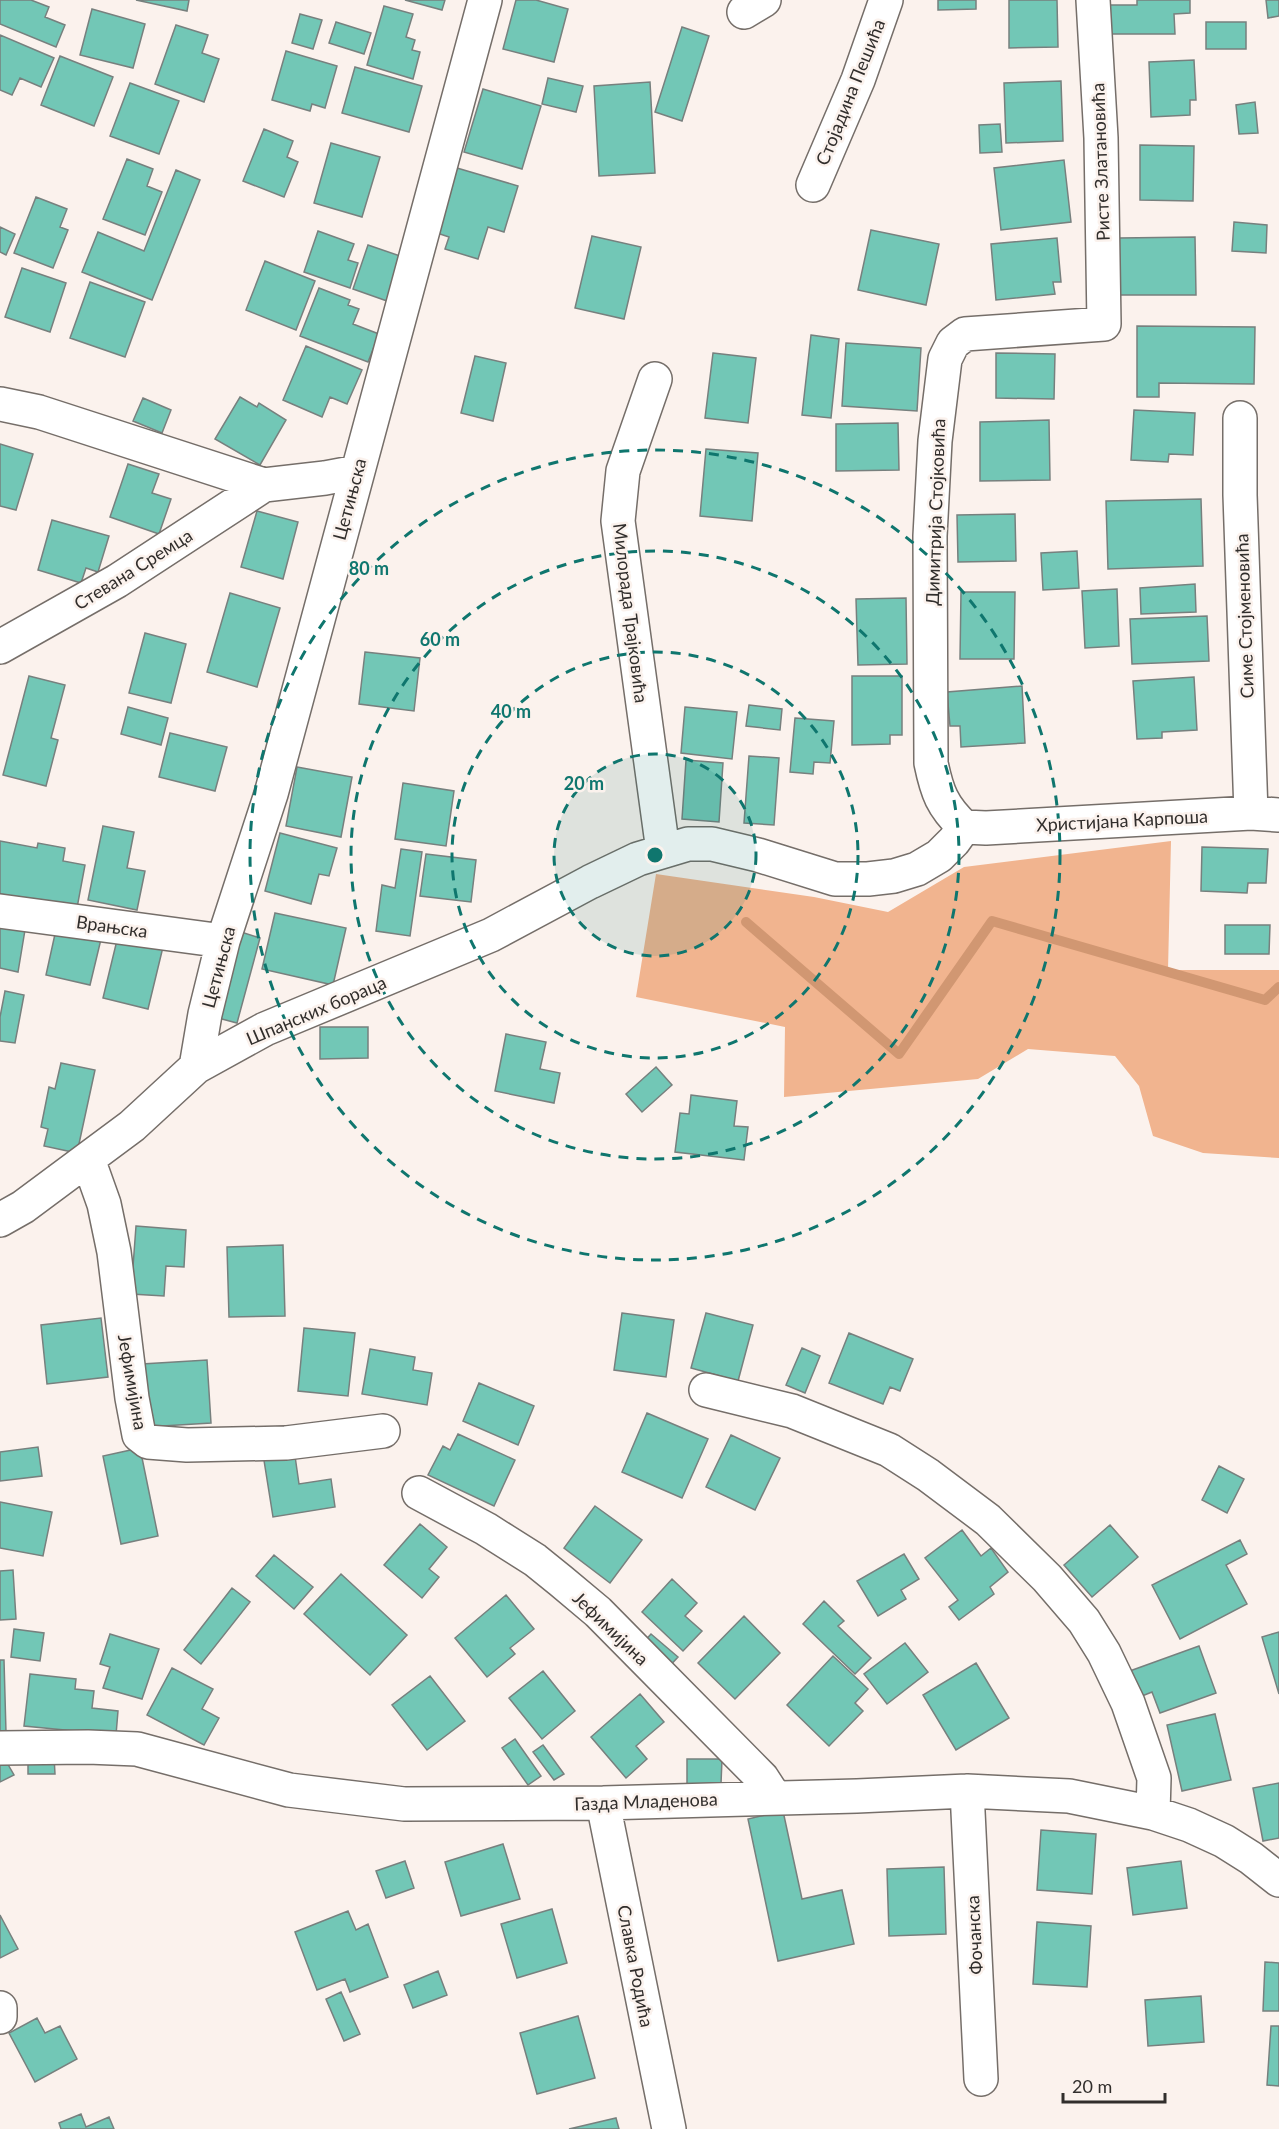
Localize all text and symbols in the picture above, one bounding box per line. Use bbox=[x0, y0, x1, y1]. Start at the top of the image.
street label: Стојадина Пешића bbox=[811, 16, 889, 168]
street label: Ристе Златановића bbox=[1086, 83, 1114, 241]
street label: Димитрија Стојковића bbox=[921, 418, 949, 606]
street label: Цетињска bbox=[328, 456, 370, 542]
street label: Милорада Трајковића bbox=[609, 522, 653, 704]
street label: Стевана Сремца bbox=[70, 524, 196, 614]
street label: Симе Стојменовића bbox=[1230, 533, 1258, 699]
text: 80 m bbox=[349, 557, 389, 579]
text: 60 m bbox=[420, 628, 460, 650]
text: 40 m bbox=[491, 700, 531, 722]
text: 20 m bbox=[564, 772, 604, 794]
street label: Христијана Карпоша bbox=[1036, 805, 1208, 835]
centre of rings bbox=[645, 845, 665, 865]
street label: Врањска bbox=[75, 910, 149, 942]
street label: Цетињска bbox=[197, 924, 239, 1010]
street label: Шпанских бораца bbox=[243, 971, 389, 1049]
street label: Јефимијина bbox=[114, 1332, 152, 1432]
street label: Јефимијина bbox=[569, 1587, 653, 1669]
street label: Газда Младенова bbox=[574, 1788, 718, 1814]
street label: Фочанска bbox=[961, 1895, 987, 1975]
street label: Славка Родића bbox=[613, 1903, 659, 2029]
scale bar bbox=[1063, 2066, 1165, 2104]
text: 20 m bbox=[1072, 2075, 1112, 2097]

